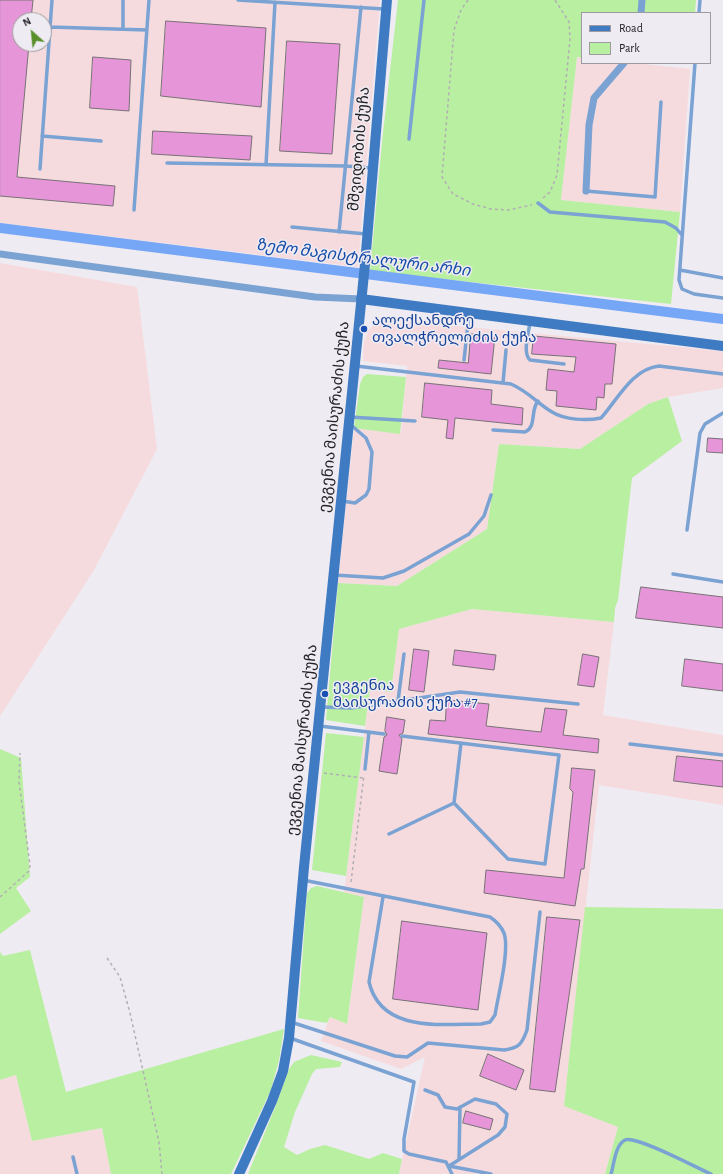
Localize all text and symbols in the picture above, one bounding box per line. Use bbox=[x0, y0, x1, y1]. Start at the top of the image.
north arrow bbox=[12, 12, 52, 52]
legend bbox=[581, 12, 711, 64]
text: N bbox=[21, 15, 33, 28]
text: Road bbox=[619, 22, 643, 34]
text: Park bbox=[619, 42, 640, 54]
street label: მშვიდობის ქუჩა bbox=[345, 86, 373, 212]
water label: ზემო მაგისტრალური არხი bbox=[255, 235, 471, 281]
place label: ალექსანდრე თვალჭრელიძის ქუჩა bbox=[372, 311, 536, 346]
street label: ევგენია მაისურაძის ქუჩა bbox=[315, 321, 353, 513]
marker: ალექსანდრე თვალჭრელიძის ქუჩა bbox=[359, 324, 369, 334]
street label: ევგენია მაისურაძის ქუჩა bbox=[283, 644, 321, 836]
place label: ევგენია მაისურაძის ქუჩა #7 bbox=[333, 676, 478, 711]
marker: ევგენია მაისურაძის ქუჩა #7 bbox=[320, 689, 330, 699]

